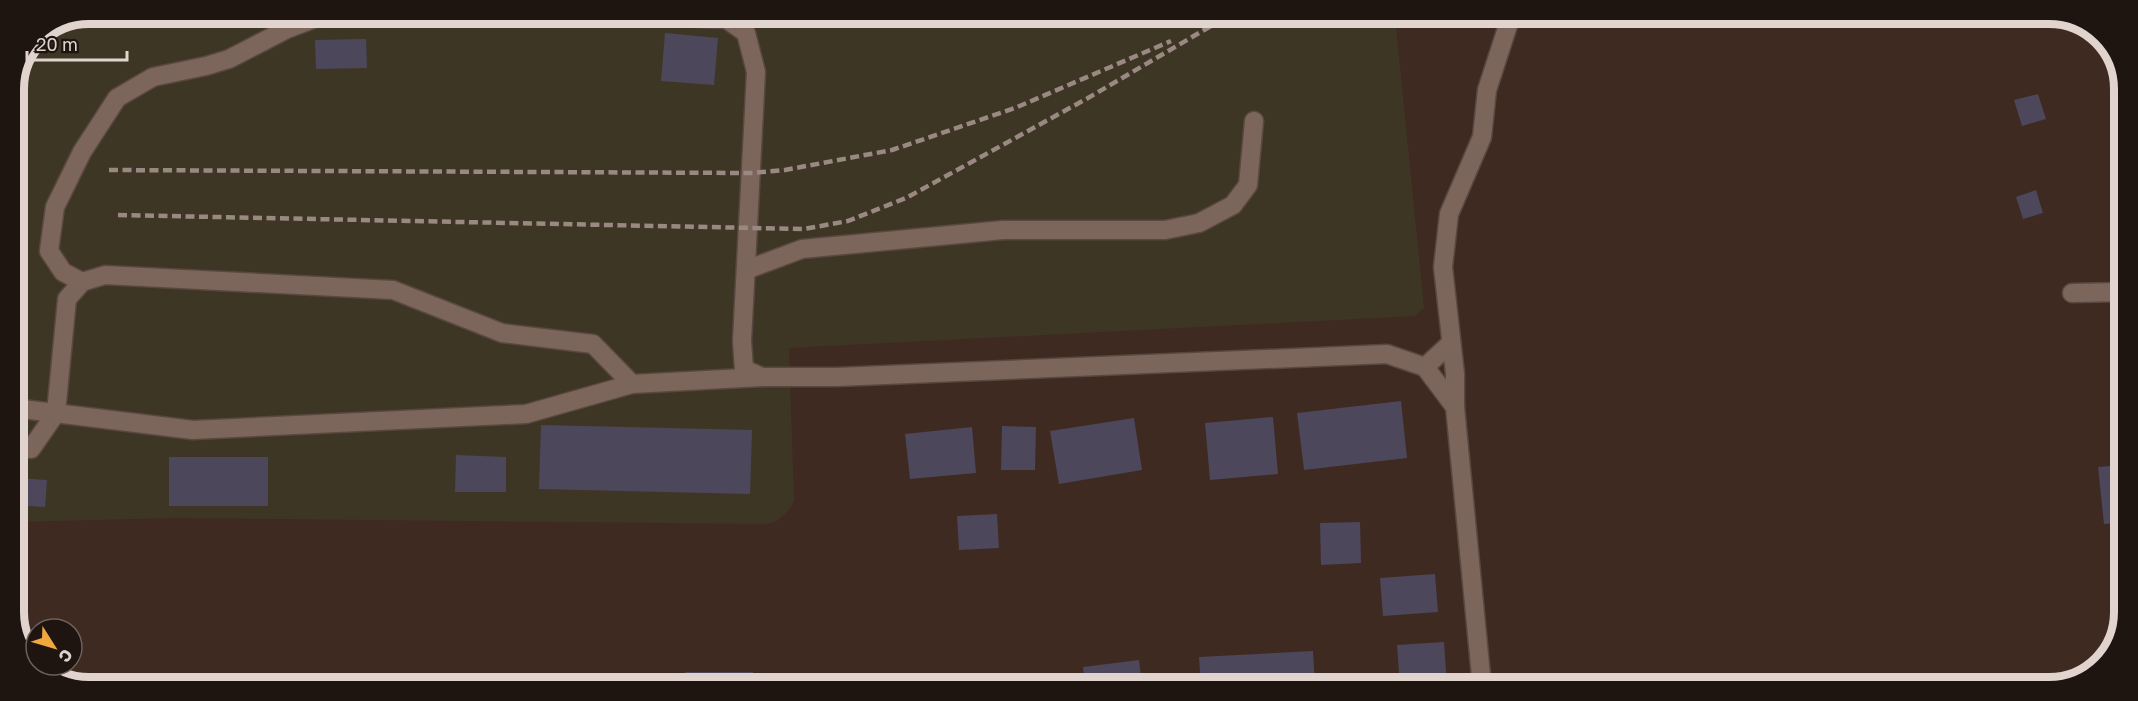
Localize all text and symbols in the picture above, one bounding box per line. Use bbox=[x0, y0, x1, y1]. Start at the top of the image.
scale bar bbox=[27, 24, 128, 62]
text: 20 m bbox=[36, 33, 78, 55]
north arrow bbox=[24, 617, 84, 677]
text: С bbox=[55, 645, 77, 667]

